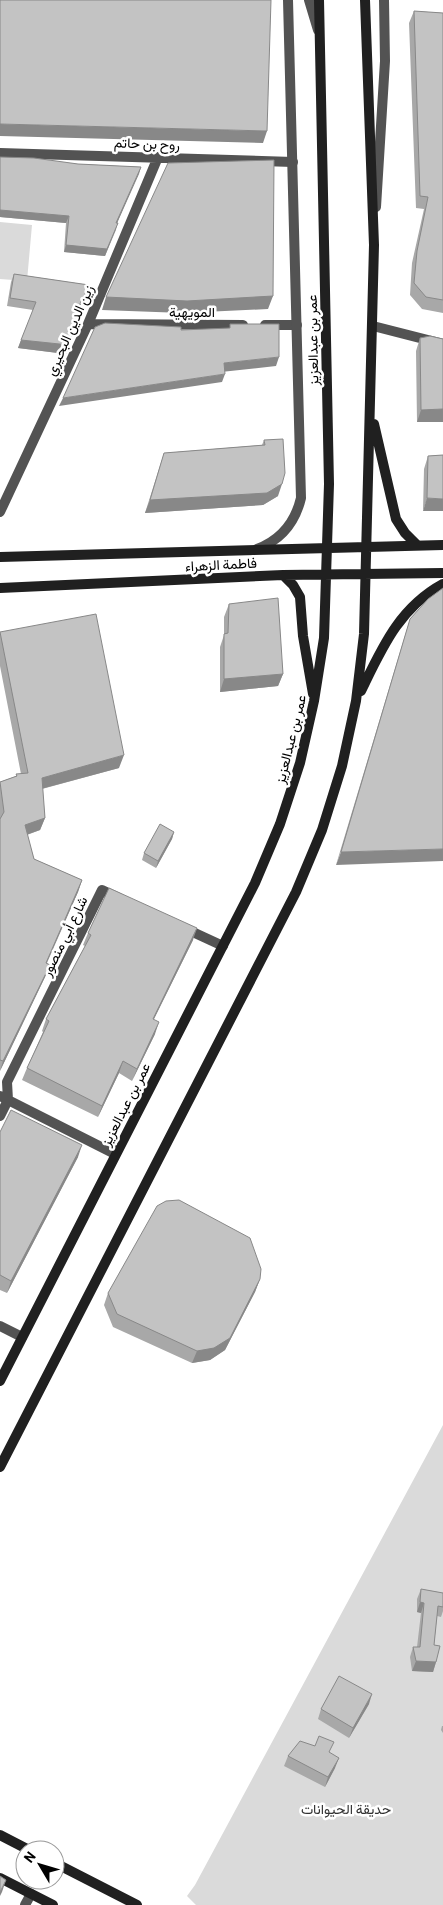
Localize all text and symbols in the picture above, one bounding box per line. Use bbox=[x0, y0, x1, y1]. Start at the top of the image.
street label: روح بن حاتم bbox=[114, 133, 181, 156]
street label: زين الدين البحيري bbox=[41, 282, 100, 380]
street label: عمر بن عبدالعزيز bbox=[303, 294, 322, 387]
street label: المويهية bbox=[169, 303, 215, 321]
street label: فاطمة الزهراء bbox=[185, 554, 257, 575]
street label: عمر بن عبدالعزيز bbox=[270, 693, 310, 786]
street label: شارع أبي منصور bbox=[37, 893, 94, 981]
street label: عمر بن عبدالعزيز bbox=[96, 1060, 154, 1150]
park label: حديقة الحيوانات bbox=[301, 1800, 391, 1818]
north arrow bbox=[15, 1840, 65, 1890]
text: N bbox=[20, 1848, 39, 1866]

